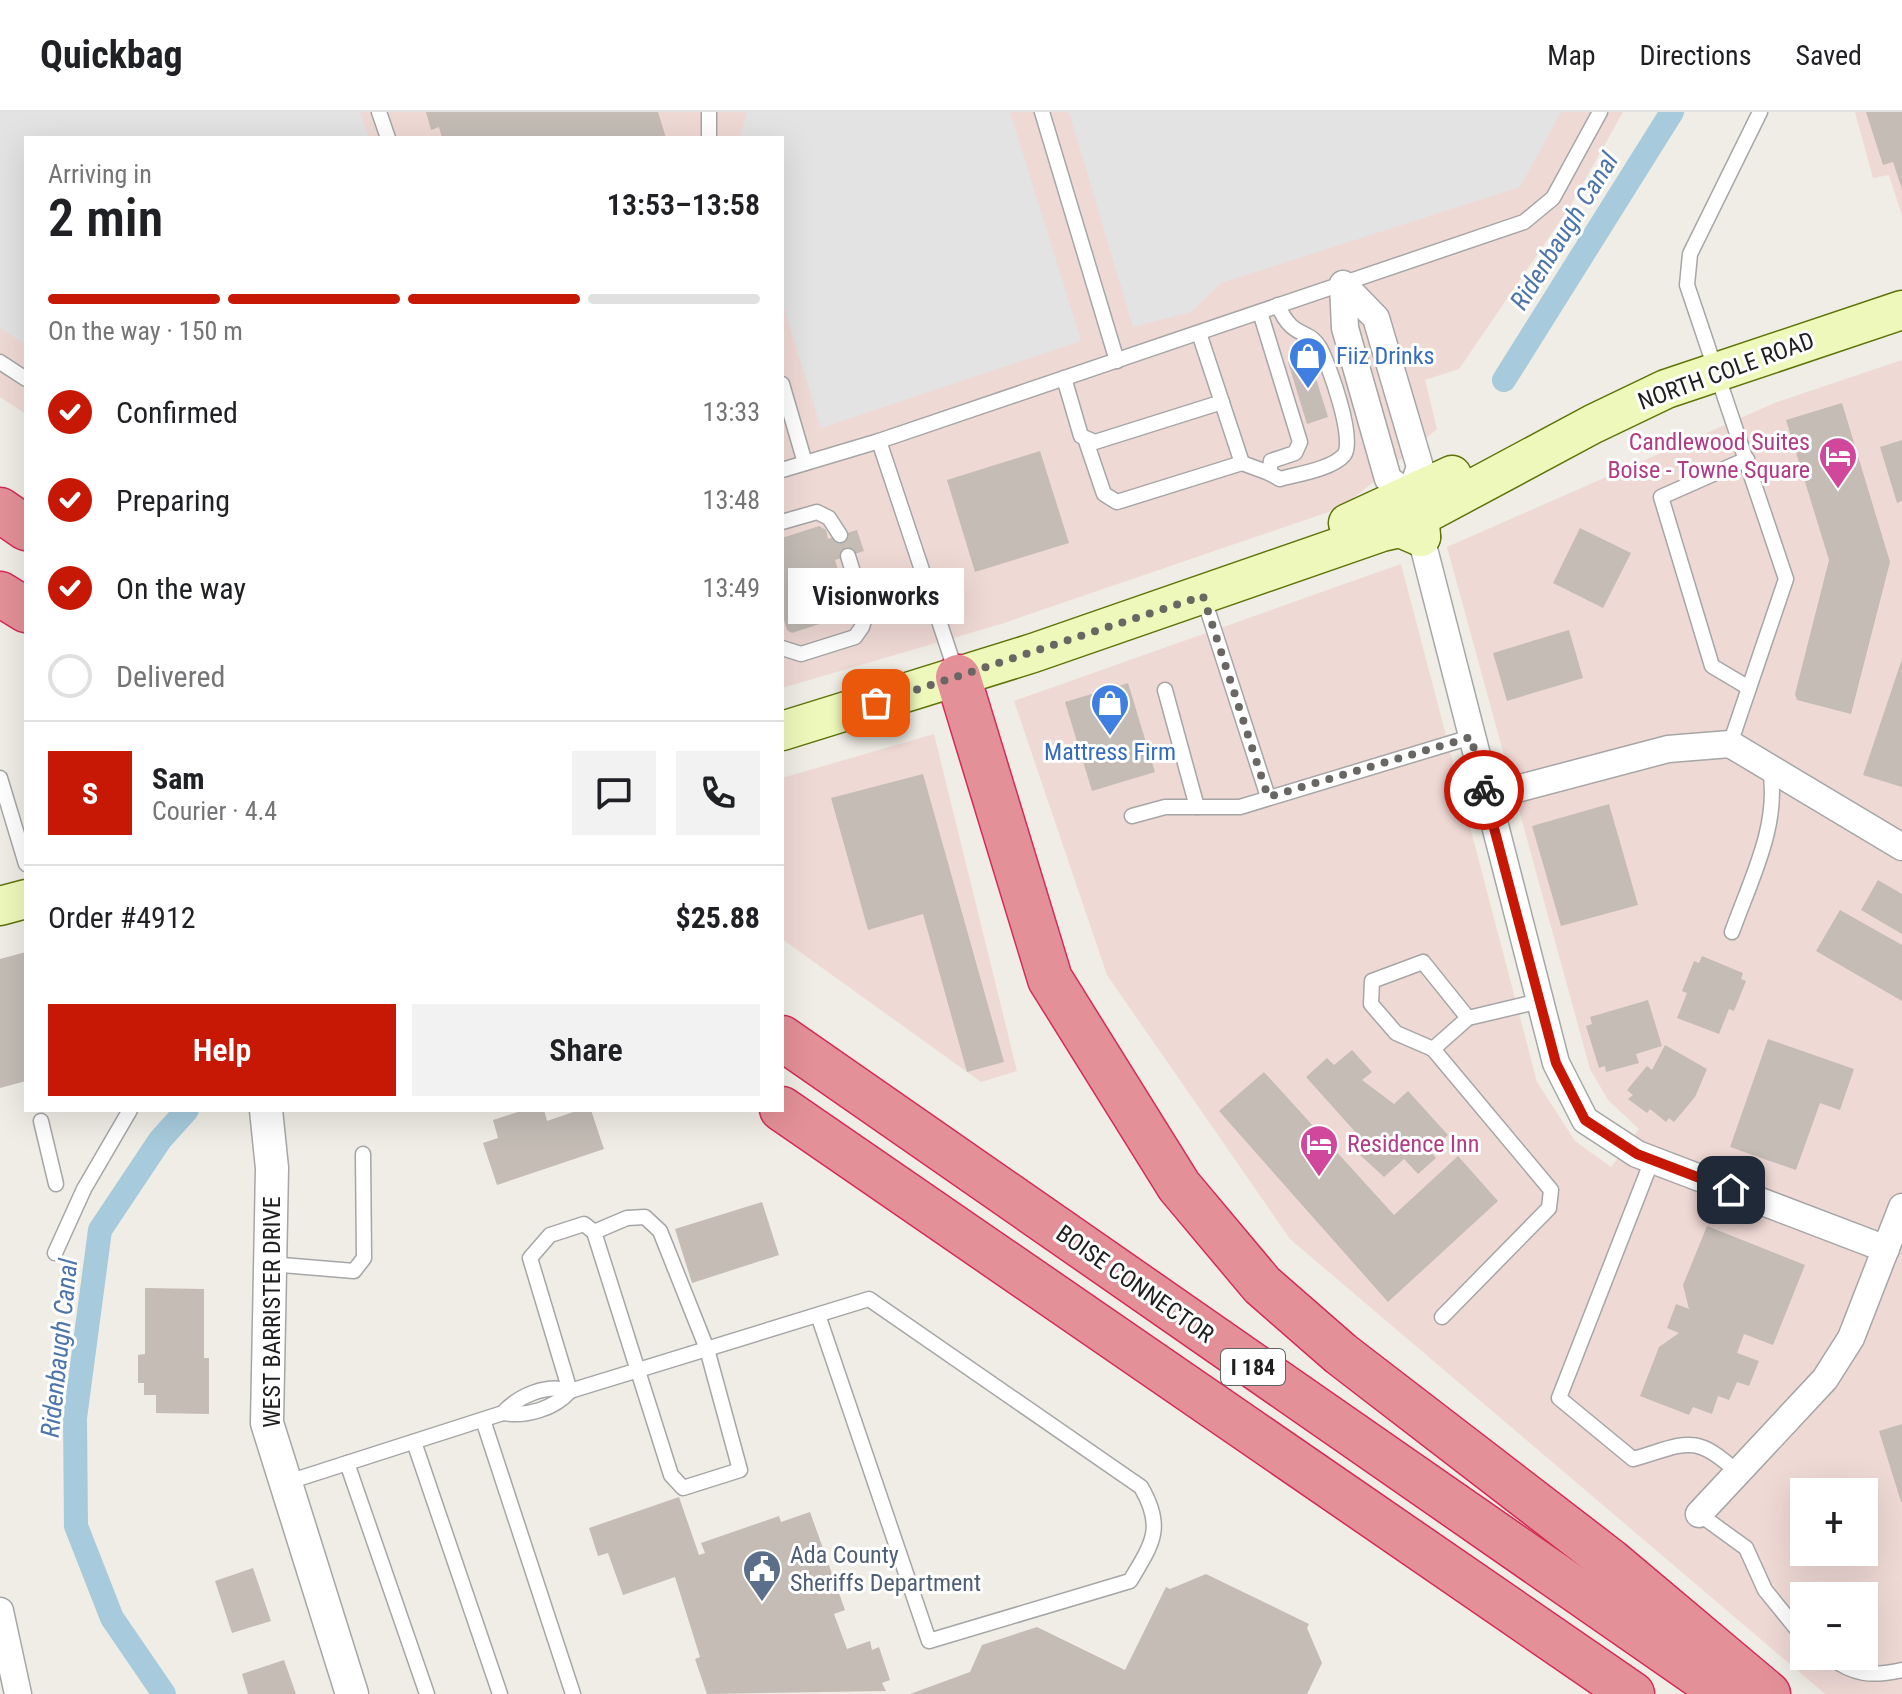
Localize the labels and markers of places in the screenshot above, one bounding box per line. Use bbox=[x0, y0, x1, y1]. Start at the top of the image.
shop icon: Fiiz Drinks bbox=[1287, 335, 1329, 390]
place label: Fiiz Drinks bbox=[1336, 342, 1435, 370]
place label: Candlewood Suites Boise - Towne Square bbox=[1607, 428, 1810, 484]
hotel icon: Candlewood Suites Boise - Towne Square bbox=[1817, 435, 1859, 490]
callout: Visionworks bbox=[788, 567, 964, 623]
pin bbox=[842, 669, 910, 737]
shop icon: Mattress Firm bbox=[1089, 682, 1131, 737]
place label: Mattress Firm bbox=[1044, 738, 1176, 766]
hotel icon: Residence Inn bbox=[1298, 1123, 1340, 1178]
place label: Residence Inn bbox=[1347, 1130, 1479, 1158]
pin bbox=[1697, 1156, 1765, 1224]
place label: Ada County Sheriffs Department bbox=[790, 1541, 981, 1597]
public building icon: Ada County Sheriffs Department bbox=[741, 1548, 783, 1603]

